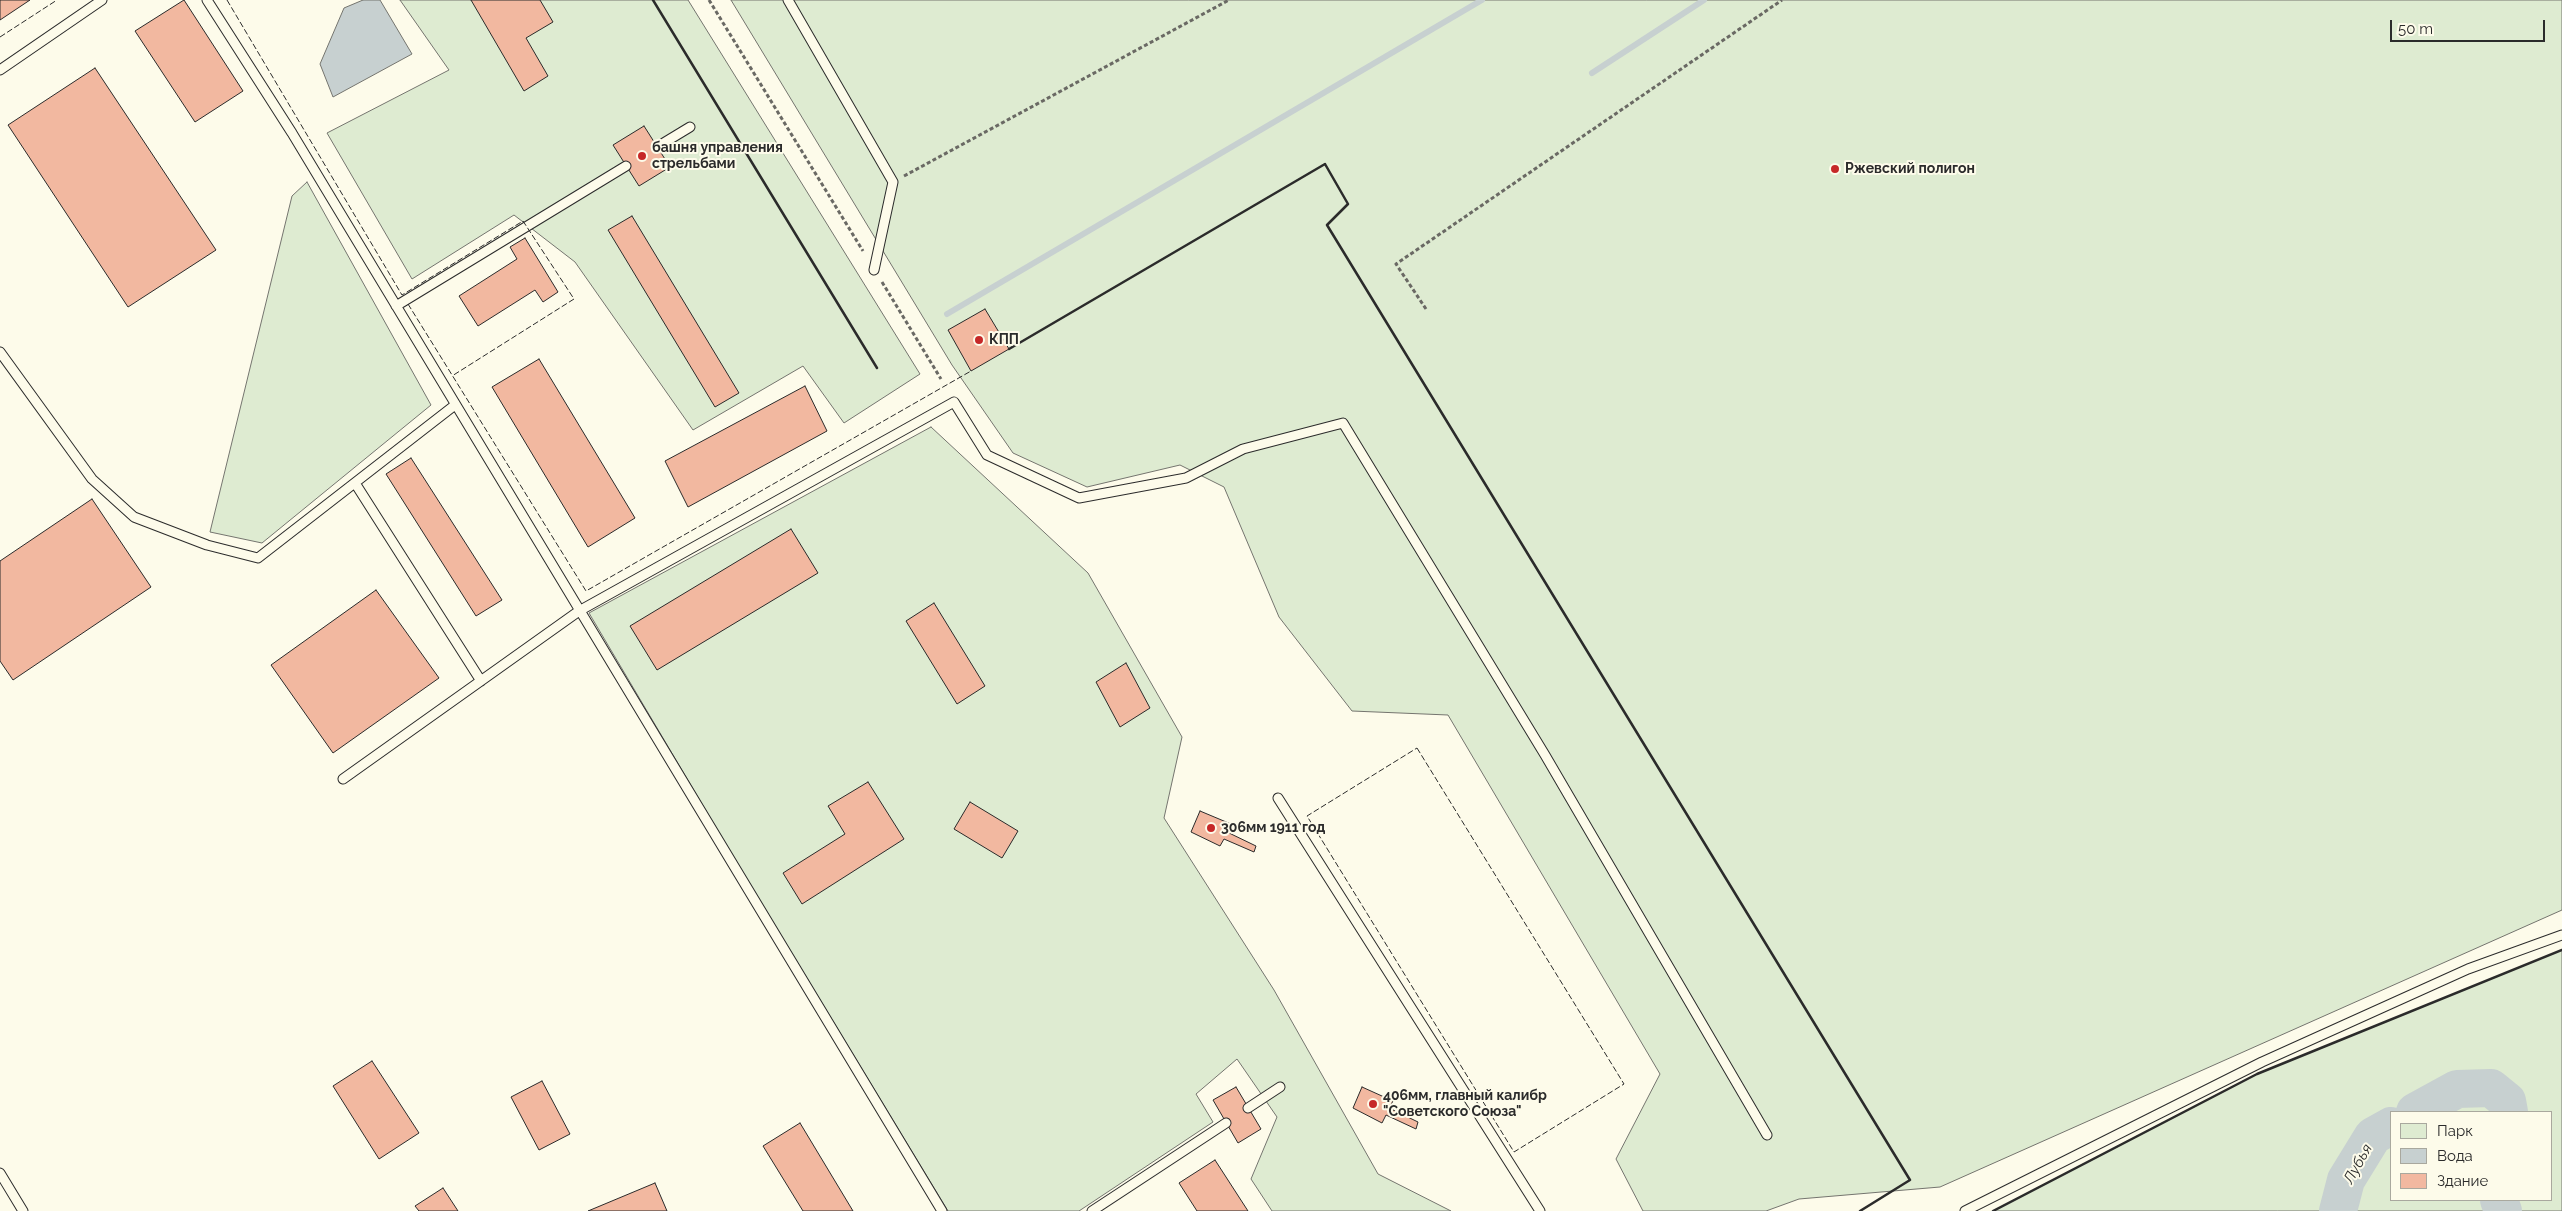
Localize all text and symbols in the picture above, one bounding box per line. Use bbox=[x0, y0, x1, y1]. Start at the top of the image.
scale bar bbox=[2392, 10, 2547, 42]
text: 50 m bbox=[2398, 20, 2433, 38]
place label: башня управления стрельбами bbox=[652, 140, 783, 172]
marker: башня управления стрельбами bbox=[636, 150, 648, 162]
place label: Ржевский полигон bbox=[1845, 161, 1975, 177]
marker: Ржевский полигон bbox=[1829, 163, 1841, 175]
place label: КПП bbox=[989, 332, 1019, 348]
marker: КПП bbox=[973, 334, 985, 346]
place label: 306мм 1911 год bbox=[1221, 820, 1325, 836]
marker: 306мм 1911 год bbox=[1205, 822, 1217, 834]
place label: 406мм, главный калибр "Советского Союза" bbox=[1383, 1088, 1547, 1120]
marker: 406мм, главный калибр "Советского Союза" bbox=[1367, 1098, 1379, 1110]
legend bbox=[2390, 1111, 2552, 1201]
text: Парк bbox=[2437, 1122, 2473, 1140]
water label: Лубья bbox=[2340, 1141, 2376, 1187]
text: Вода bbox=[2437, 1147, 2473, 1165]
text: Здание bbox=[2437, 1172, 2488, 1190]

